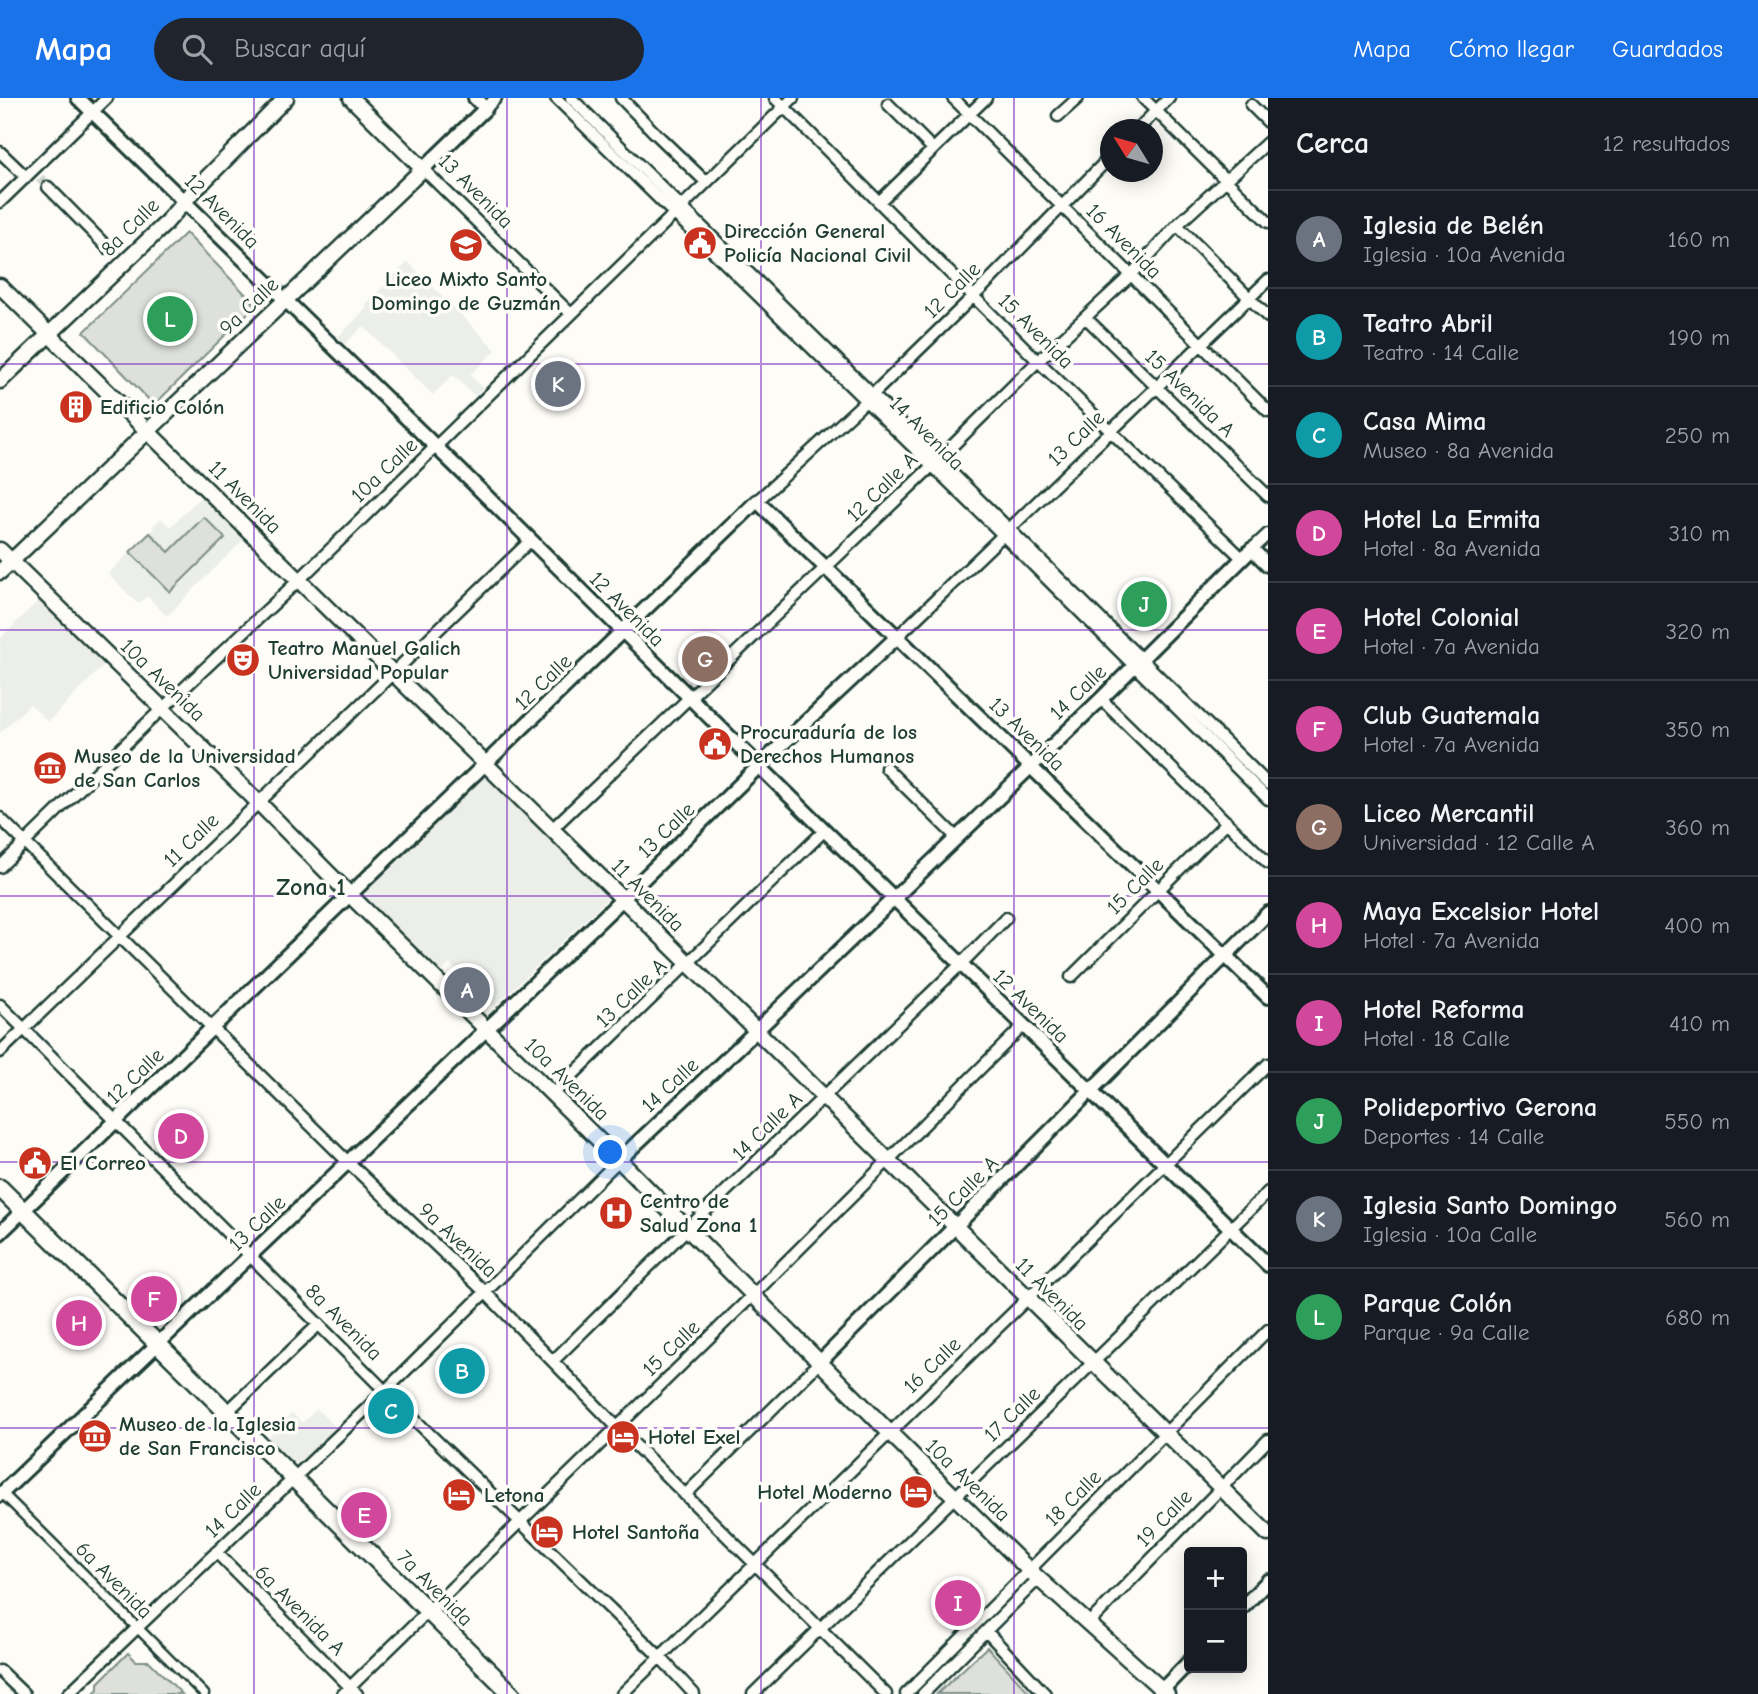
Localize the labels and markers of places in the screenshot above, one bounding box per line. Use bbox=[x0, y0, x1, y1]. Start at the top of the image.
place label: Dirección General Policía Nacional Civil bbox=[724, 219, 911, 267]
public building icon: Dirección General Policía Nacional Civil bbox=[681, 224, 719, 262]
school or university icon: Liceo Mixto Santo Domingo de Guzmán bbox=[447, 226, 485, 264]
place label: Liceo Mixto Santo Domingo de Guzmán bbox=[371, 267, 561, 315]
pin: L bbox=[147, 293, 193, 345]
pin: K bbox=[535, 358, 581, 410]
building icon: Edificio Colón bbox=[57, 388, 95, 426]
place label: Edificio Colón bbox=[100, 395, 224, 419]
pin: J bbox=[1121, 578, 1167, 630]
pin: G bbox=[682, 633, 728, 685]
place label: Teatro Manuel Galich Universidad Popular bbox=[268, 636, 461, 684]
theatre icon: Teatro Manuel Galich Universidad Popular bbox=[224, 641, 262, 679]
place label: Procuraduría de los Derechos Humanos bbox=[740, 720, 917, 768]
public building icon: Procuraduría de los Derechos Humanos bbox=[696, 725, 734, 763]
place label: Museo de la Universidad de San Carlos bbox=[74, 744, 296, 792]
museum icon: Museo de la Universidad de San Carlos bbox=[31, 749, 69, 787]
pin: A bbox=[444, 964, 490, 1016]
pin: D bbox=[158, 1110, 204, 1162]
public building icon: El Correo bbox=[16, 1144, 54, 1182]
place label: El Correo bbox=[60, 1151, 146, 1175]
place label: Centro de Salud Zona 1 bbox=[640, 1189, 757, 1237]
hospital icon: Centro de Salud Zona 1 bbox=[597, 1194, 635, 1232]
pin: F bbox=[131, 1273, 177, 1325]
pin: H bbox=[56, 1297, 102, 1349]
pin: B bbox=[439, 1345, 485, 1397]
pin: C bbox=[368, 1385, 414, 1437]
place label: Museo de la Iglesia de San Francisco bbox=[119, 1412, 296, 1460]
museum icon: Museo de la Iglesia de San Francisco bbox=[76, 1417, 114, 1455]
hotel icon: Hotel Exel bbox=[604, 1418, 642, 1456]
place label: Hotel Exel bbox=[648, 1425, 740, 1449]
hotel icon: Hotel Moderno bbox=[897, 1473, 935, 1511]
hotel icon: Letona bbox=[440, 1476, 478, 1514]
place label: Hotel Moderno bbox=[757, 1480, 892, 1504]
place label: Letona bbox=[484, 1483, 544, 1507]
pin: E bbox=[341, 1489, 387, 1541]
hotel icon: Hotel Santoña bbox=[528, 1513, 566, 1551]
place label: Hotel Santoña bbox=[572, 1520, 700, 1544]
pin: I bbox=[935, 1577, 981, 1629]

